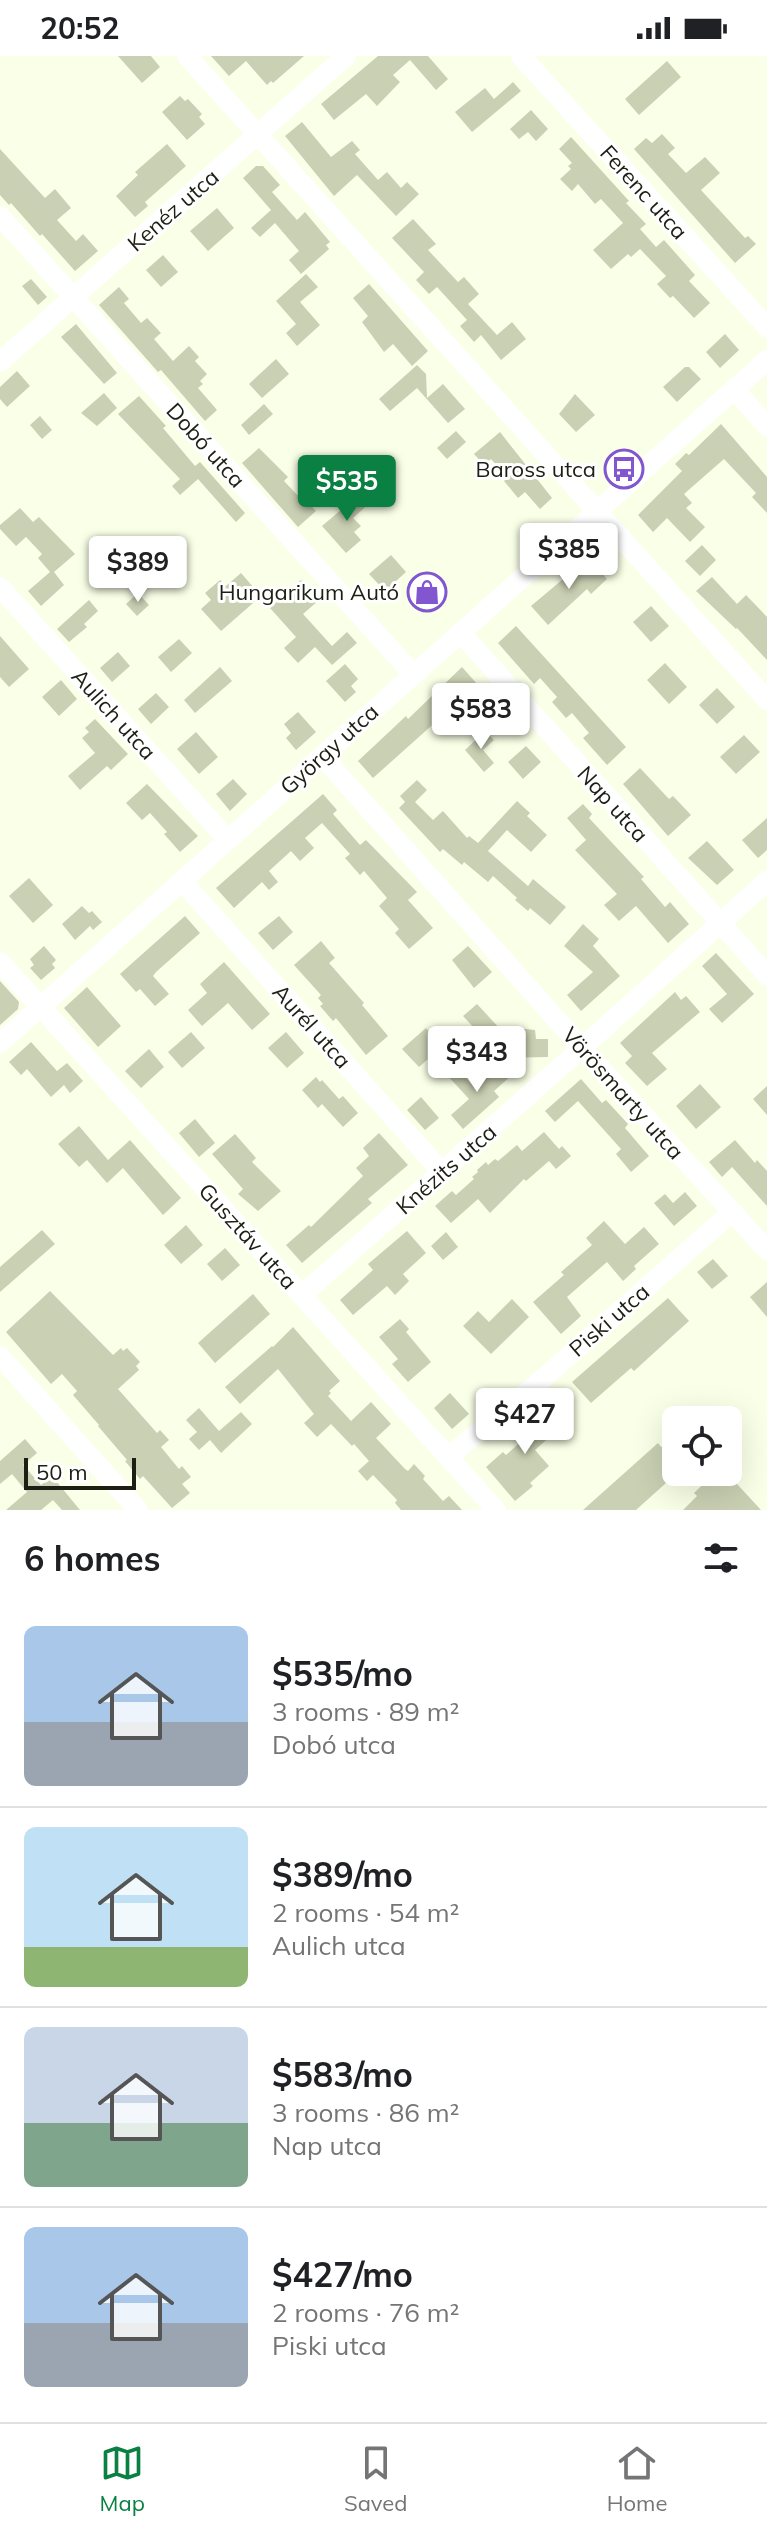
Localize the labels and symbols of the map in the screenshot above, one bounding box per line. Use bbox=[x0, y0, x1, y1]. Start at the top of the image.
street label: Ferenc utca bbox=[594, 139, 694, 245]
street label: Kenéz utca bbox=[122, 163, 224, 257]
street label: Dobó utca bbox=[161, 397, 251, 493]
bus stop icon: Baross utca bbox=[603, 448, 645, 490]
pin: $535 bbox=[300, 455, 394, 523]
place label: Baross utca bbox=[476, 455, 596, 483]
pin: $385 bbox=[522, 523, 616, 591]
pin: $389 bbox=[91, 536, 185, 604]
shop icon: Hungarikum Autó bbox=[406, 571, 448, 613]
place label: Hungarikum Autó bbox=[219, 578, 399, 606]
street label: Aulich utca bbox=[66, 663, 162, 765]
pin: $583 bbox=[434, 683, 528, 751]
street label: György utca bbox=[274, 697, 384, 801]
street label: Nap utca bbox=[572, 760, 654, 848]
street label: Aurél utca bbox=[267, 978, 357, 1074]
street label: Vörösmarty utca bbox=[556, 1021, 690, 1165]
pin: $343 bbox=[430, 1026, 524, 1094]
street label: Knézits utca bbox=[390, 1118, 502, 1220]
street label: Gusztáv utca bbox=[193, 1177, 303, 1295]
street label: Piski utca bbox=[563, 1278, 655, 1362]
pin: $427 bbox=[478, 1388, 572, 1456]
scale bar bbox=[24, 1454, 136, 1490]

